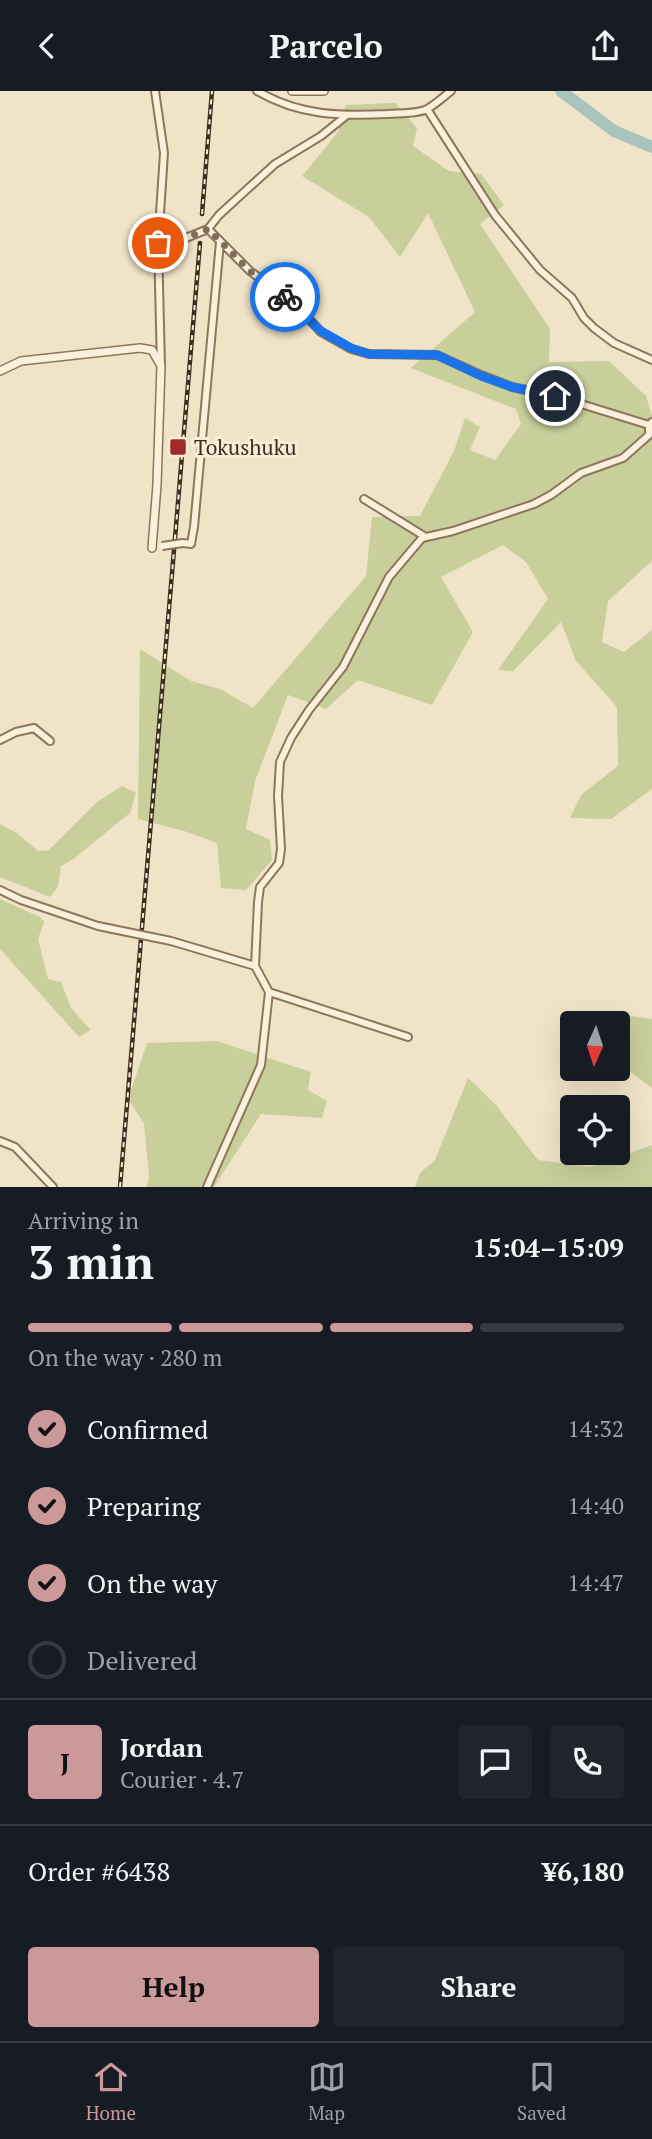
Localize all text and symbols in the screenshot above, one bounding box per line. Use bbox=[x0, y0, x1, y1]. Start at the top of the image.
text: Parcelo bbox=[269, 25, 383, 67]
icon: back bbox=[28, 27, 66, 65]
icon: share bbox=[586, 27, 624, 65]
pin bbox=[128, 213, 188, 273]
icon: bag bbox=[139, 224, 177, 262]
courier bbox=[250, 262, 320, 332]
icon: bike bbox=[266, 278, 304, 316]
pin bbox=[525, 366, 585, 426]
icon: home bbox=[536, 377, 574, 415]
place label: Tokushuku bbox=[194, 433, 297, 461]
marker: Tokushuku bbox=[168, 437, 188, 457]
north arrow bbox=[560, 1011, 630, 1081]
map controls bbox=[560, 1011, 630, 1165]
button: locate bbox=[560, 1095, 630, 1165]
text: Arriving in bbox=[28, 1205, 139, 1236]
text: 15:04–15:09 bbox=[472, 1230, 624, 1264]
text: 3 min bbox=[28, 1231, 154, 1292]
text: On the way · 280 m bbox=[28, 1342, 222, 1373]
icon: check bbox=[28, 1410, 66, 1448]
text: Confirmed bbox=[87, 1412, 208, 1446]
text: 14:32 bbox=[567, 1413, 624, 1444]
icon: check bbox=[28, 1487, 66, 1525]
text: Preparing bbox=[87, 1489, 200, 1523]
text: 14:40 bbox=[567, 1490, 624, 1521]
icon: check bbox=[28, 1564, 66, 1602]
text: On the way bbox=[87, 1566, 218, 1600]
text: 14:47 bbox=[567, 1567, 624, 1598]
text: Delivered bbox=[87, 1643, 197, 1677]
button: chat bbox=[458, 1725, 532, 1799]
button: phone bbox=[550, 1725, 624, 1799]
text: Jordan bbox=[120, 1730, 203, 1764]
text: J bbox=[60, 1745, 70, 1779]
text: Courier · 4.7 bbox=[120, 1764, 244, 1795]
text: Order #6438 bbox=[28, 1854, 170, 1888]
text: ¥6,180 bbox=[543, 1854, 624, 1888]
button: Help bbox=[28, 1947, 319, 2027]
button: Share bbox=[333, 1947, 624, 2027]
tab: Home bbox=[86, 2058, 136, 2125]
tab: Map bbox=[308, 2058, 346, 2125]
tab: Saved bbox=[517, 2058, 566, 2125]

